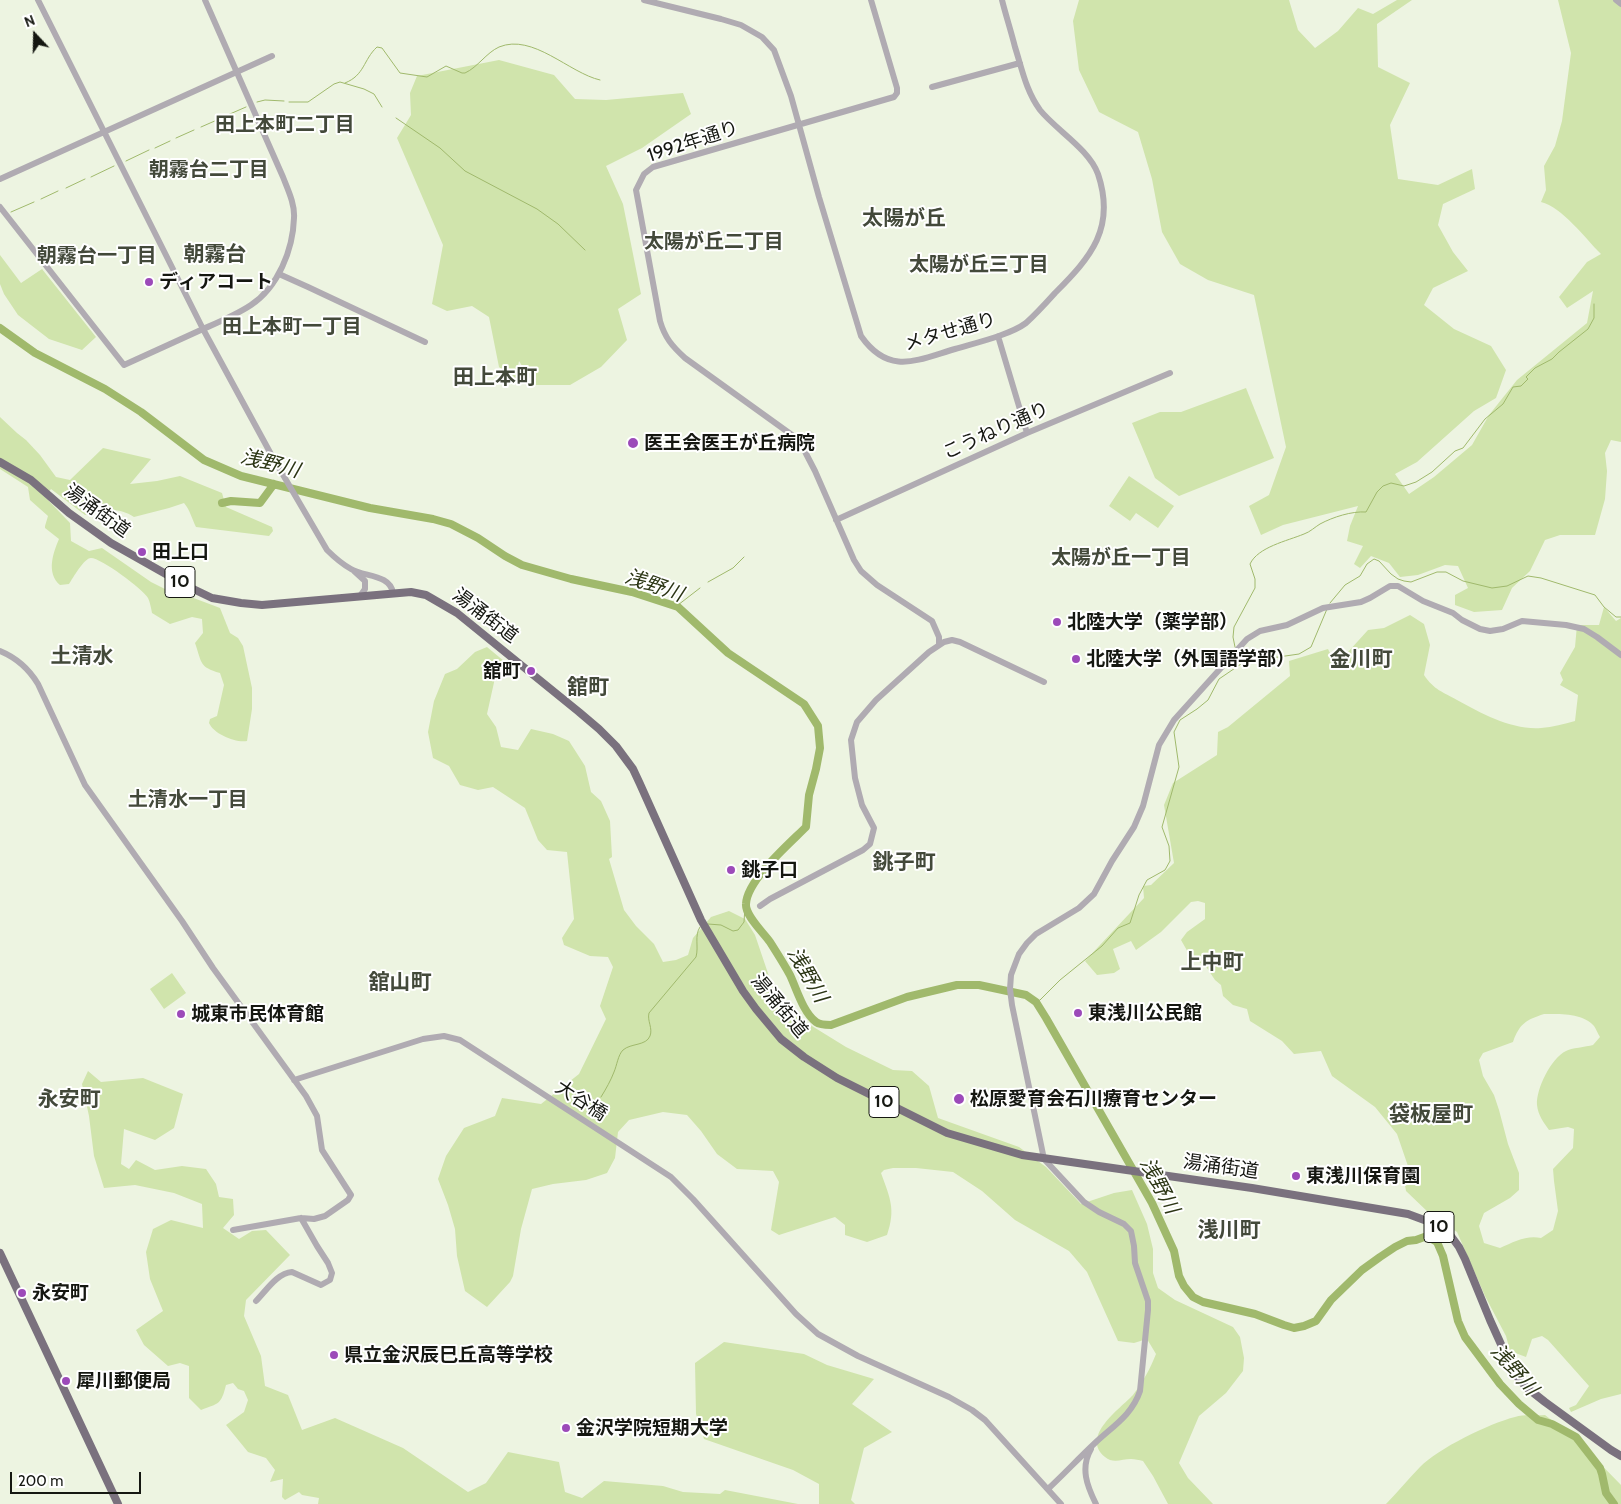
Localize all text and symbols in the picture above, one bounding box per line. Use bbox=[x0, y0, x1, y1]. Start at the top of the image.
north arrow bbox=[10, 10, 60, 60]
text: N bbox=[22, 11, 37, 31]
district label: 田上本町二丁目 bbox=[215, 113, 355, 137]
street label: 1992年通り bbox=[644, 117, 742, 167]
district label: 朝霧台二丁目 bbox=[149, 158, 269, 182]
district label: 太陽が丘 bbox=[862, 206, 946, 232]
district label: 太陽が丘二丁目 bbox=[644, 230, 784, 254]
district label: 朝霧台 bbox=[184, 242, 246, 268]
district label: 朝霧台一丁目 bbox=[37, 244, 157, 268]
district label: 太陽が丘三丁目 bbox=[909, 253, 1049, 277]
place label: ディアコート bbox=[159, 271, 273, 293]
marker: ディアコート bbox=[143, 276, 155, 288]
street label: メタせ通り bbox=[901, 308, 999, 356]
district label: 田上本町一丁目 bbox=[222, 315, 362, 339]
district label: 田上本町 bbox=[453, 365, 537, 391]
street label: こうねり通り bbox=[939, 397, 1053, 465]
place label: 医王会医王が丘病院 bbox=[644, 432, 815, 454]
marker: 医王会医王が丘病院 bbox=[626, 436, 640, 450]
water label: 浅野川 bbox=[238, 445, 302, 483]
street label: 湯涌街道 bbox=[60, 479, 134, 543]
place label: 田上口 bbox=[152, 541, 209, 563]
marker: 田上口 bbox=[136, 546, 148, 558]
district label: 太陽が丘一丁目 bbox=[1051, 546, 1191, 570]
water label: 浅野川 bbox=[622, 565, 686, 607]
road number: 10 bbox=[165, 566, 195, 598]
street label: 湯涌街道 bbox=[448, 584, 522, 648]
place label: 北陸大学（薬学部） bbox=[1067, 611, 1238, 633]
marker: 北陸大学（薬学部） bbox=[1051, 616, 1063, 628]
district label: 土清水 bbox=[51, 644, 113, 670]
district label: 金川町 bbox=[1330, 647, 1392, 673]
place label: 北陸大学（外国語学部） bbox=[1086, 648, 1295, 670]
marker: 北陸大学（外国語学部） bbox=[1070, 653, 1082, 665]
place label: 舘町 bbox=[483, 660, 521, 682]
marker: 舘町 bbox=[525, 665, 537, 677]
district label: 舘町 bbox=[567, 675, 609, 701]
district label: 土清水一丁目 bbox=[128, 788, 248, 812]
district label: 銚子町 bbox=[873, 850, 935, 876]
place label: 銚子口 bbox=[741, 859, 798, 881]
marker: 銚子口 bbox=[725, 864, 737, 876]
water label: 浅野川 bbox=[782, 943, 832, 1007]
district label: 上中町 bbox=[1181, 950, 1243, 976]
district label: 舘山町 bbox=[369, 970, 431, 996]
street label: 湯涌街道 bbox=[746, 970, 812, 1042]
place label: 東浅川公民館 bbox=[1088, 1002, 1202, 1024]
place label: 城東市民体育館 bbox=[191, 1003, 324, 1025]
marker: 東浅川公民館 bbox=[1072, 1007, 1084, 1019]
marker: 城東市民体育館 bbox=[175, 1008, 187, 1020]
street label: 大谷橋 bbox=[551, 1076, 611, 1126]
road number: 10 bbox=[869, 1086, 899, 1118]
district label: 永安町 bbox=[38, 1087, 100, 1113]
place label: 松原愛育会石川療育センター bbox=[970, 1088, 1217, 1110]
marker: 松原愛育会石川療育センター bbox=[952, 1092, 966, 1106]
district label: 袋板屋町 bbox=[1389, 1102, 1473, 1128]
street label: 湯涌街道 bbox=[1182, 1150, 1260, 1184]
water label: 浅野川 bbox=[1134, 1154, 1184, 1218]
place label: 東浅川保育園 bbox=[1306, 1165, 1420, 1187]
marker: 東浅川保育園 bbox=[1290, 1170, 1302, 1182]
road number: 10 bbox=[1424, 1212, 1454, 1242]
district label: 浅川町 bbox=[1198, 1218, 1260, 1244]
place label: 永安町 bbox=[32, 1282, 89, 1304]
marker: 永安町 bbox=[16, 1287, 28, 1299]
water label: 浅野川 bbox=[1485, 1339, 1543, 1401]
place label: 県立金沢辰巳丘高等学校 bbox=[344, 1344, 553, 1366]
marker: 県立金沢辰巳丘高等学校 bbox=[328, 1349, 340, 1361]
place label: 犀川郵便局 bbox=[76, 1370, 171, 1392]
marker: 犀川郵便局 bbox=[60, 1375, 72, 1387]
place label: 金沢学院短期大学 bbox=[576, 1417, 728, 1439]
marker: 金沢学院短期大学 bbox=[560, 1422, 572, 1434]
scale bar bbox=[12, 1462, 144, 1494]
text: 200 m bbox=[18, 1472, 63, 1490]

